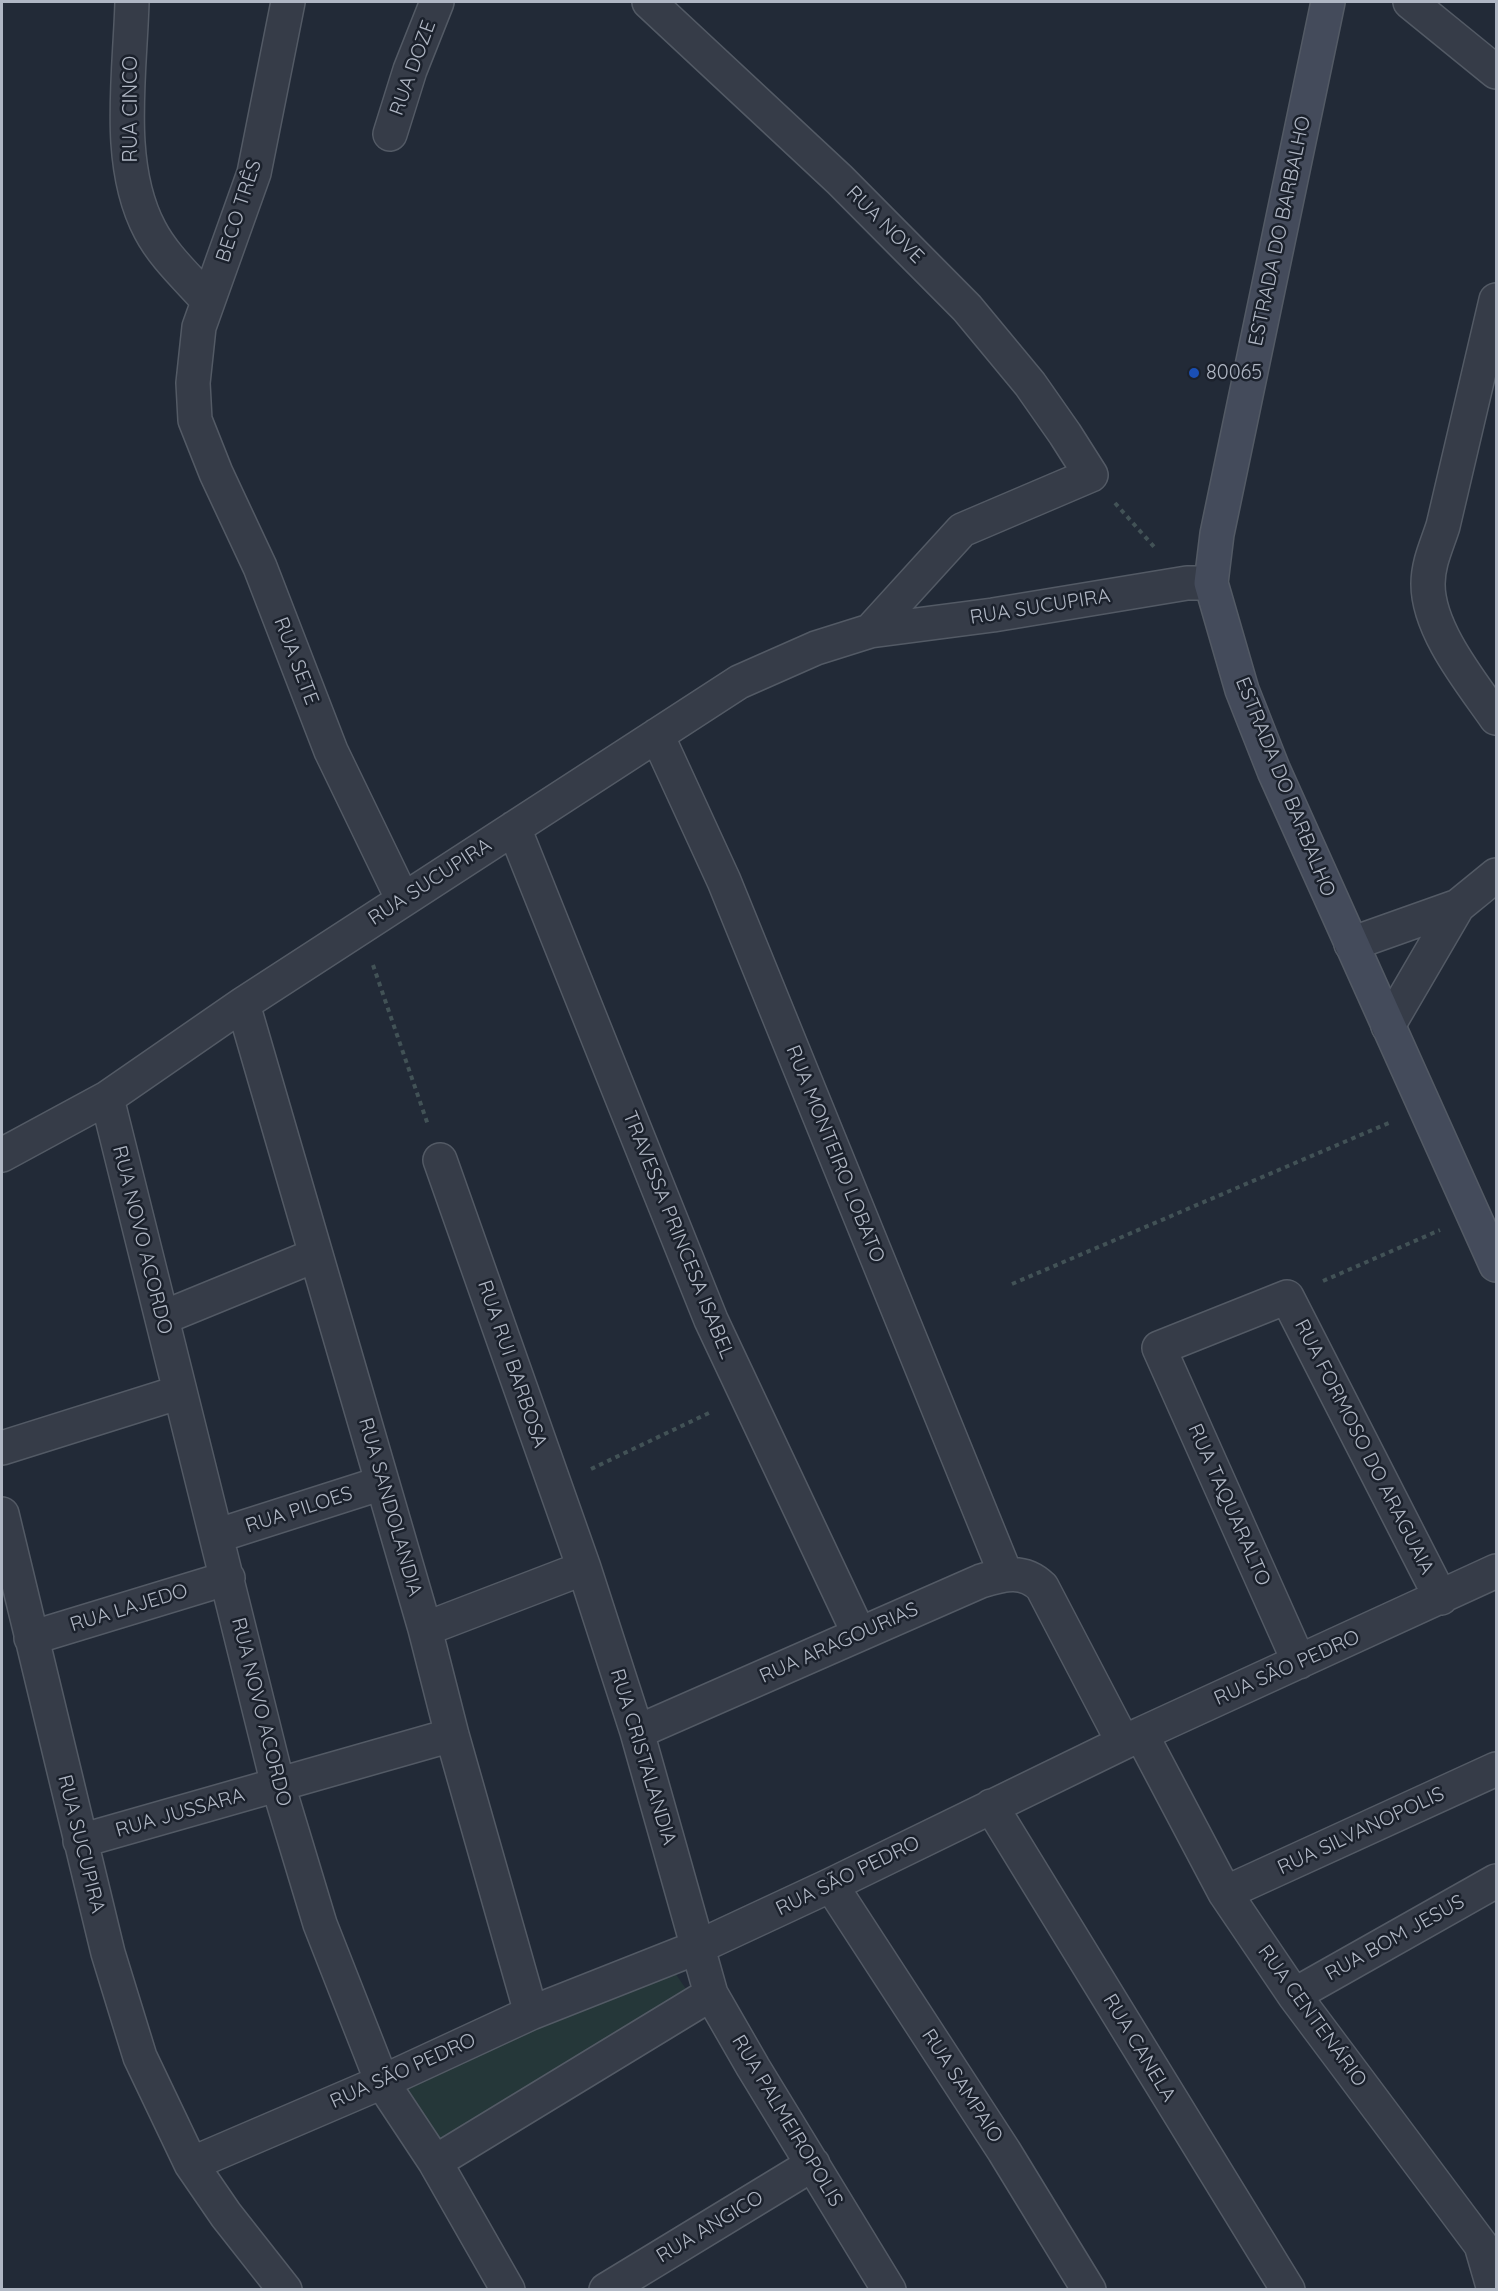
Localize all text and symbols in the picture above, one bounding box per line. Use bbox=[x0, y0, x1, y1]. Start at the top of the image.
street label: RUA DOZE bbox=[385, 17, 441, 119]
street label: RUA CINCO bbox=[119, 56, 143, 162]
street label: ESTRADA DO BARBALHO bbox=[1244, 114, 1316, 348]
street label: BECO TRÊS bbox=[211, 157, 267, 265]
street label: RUA NOVE bbox=[841, 181, 929, 269]
place label: 80065 bbox=[1206, 361, 1262, 385]
marker: 80065 bbox=[1187, 366, 1201, 380]
street label: RUA SUCUPIRA bbox=[968, 584, 1112, 630]
street label: RUA SETE bbox=[268, 614, 324, 708]
street label: ESTRADA DO BARBALHO bbox=[1230, 674, 1340, 900]
street label: RUA SUCUPIRA bbox=[364, 833, 496, 931]
street label: RUA MONTEIRO LOBATO bbox=[780, 1042, 890, 1266]
street label: TRAVESSA PRINCESA ISABEL bbox=[617, 1108, 739, 1362]
street label: RUA NOVO ACORDO bbox=[107, 1143, 177, 1337]
street label: RUA RUI BARBOSA bbox=[472, 1277, 552, 1451]
street label: RUA FORMOSO DO ARAGUAIA bbox=[1289, 1316, 1439, 1578]
street label: RUA SANDOLANDIA bbox=[353, 1415, 427, 1599]
street label: RUA TAQUARALTO bbox=[1182, 1420, 1276, 1590]
street label: RUA PILOES bbox=[242, 1481, 356, 1539]
street label: RUA LAJEDO bbox=[67, 1579, 191, 1637]
street label: RUA ARAGOURIAS bbox=[756, 1597, 922, 1689]
street label: RUA NOVO ACORDO bbox=[226, 1615, 296, 1809]
street label: RUA SÃO PEDRO bbox=[1210, 1625, 1364, 1711]
street label: RUA CRISTALANDIA bbox=[605, 1666, 681, 1848]
street label: RUA SUCUPIRA bbox=[52, 1772, 110, 1916]
street label: RUA SILVANOPOLIS bbox=[1274, 1782, 1448, 1880]
street label: RUA JUSSARA bbox=[113, 1783, 247, 1843]
street label: RUA SÃO PEDRO bbox=[772, 1831, 924, 1921]
street label: RUA BOM JESUS bbox=[1321, 1890, 1469, 1986]
street label: RUA CENTENÁRIO bbox=[1253, 1940, 1371, 2092]
street label: RUA CANELA bbox=[1097, 1990, 1181, 2106]
street label: RUA SAMPAIO bbox=[916, 2025, 1008, 2147]
street label: RUA SÃO PEDRO bbox=[326, 2028, 480, 2114]
street label: RUA PALMEIROPOLIS bbox=[726, 2031, 848, 2211]
street label: RUA ANGICO bbox=[652, 2186, 768, 2268]

